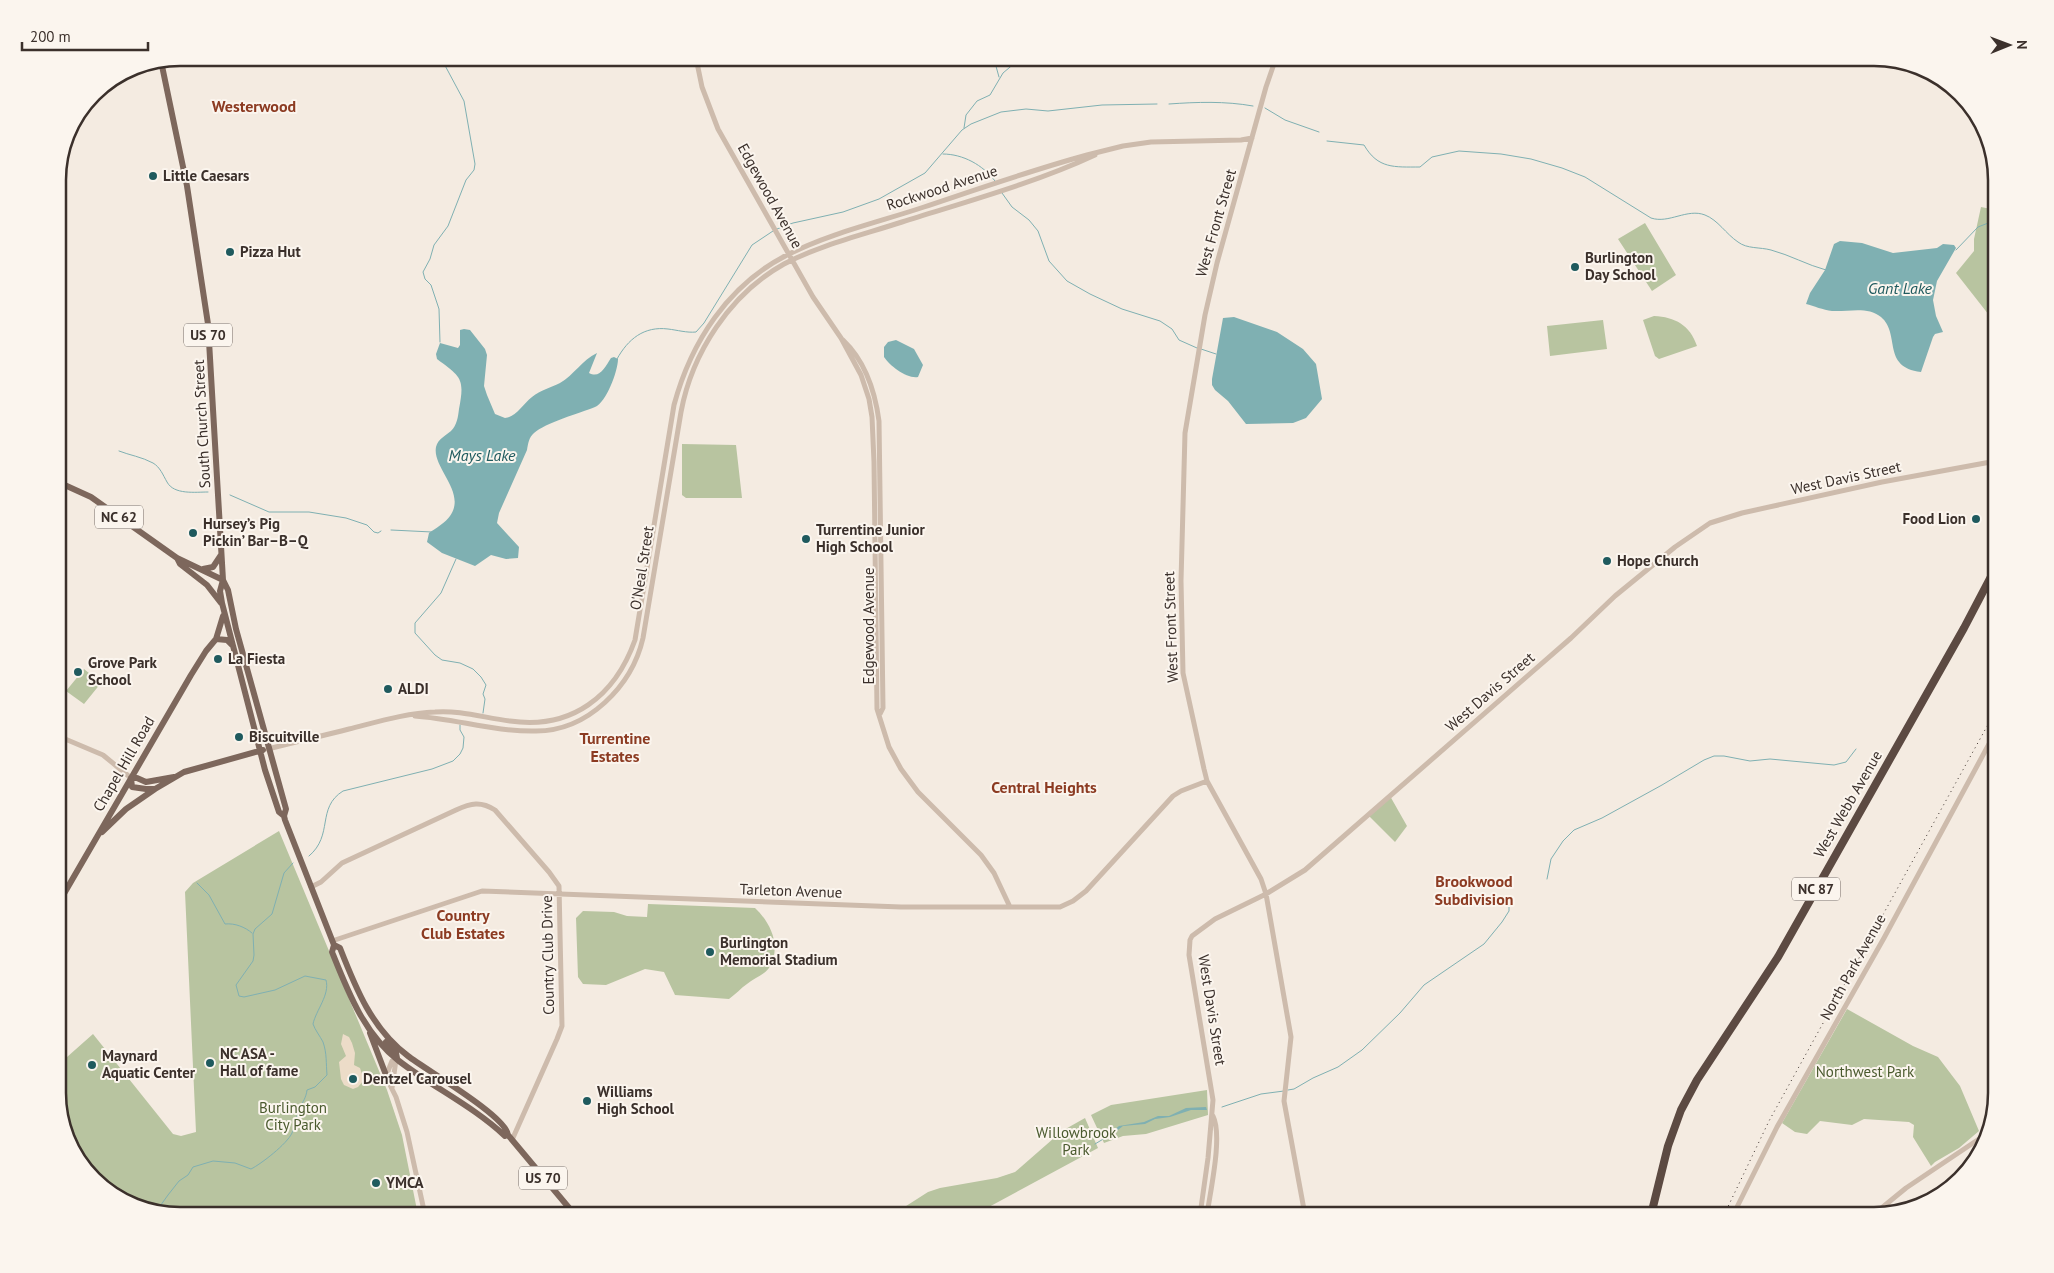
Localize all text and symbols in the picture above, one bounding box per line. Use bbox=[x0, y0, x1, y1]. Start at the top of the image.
scale bar bbox=[22, 20, 149, 52]
north arrow bbox=[1984, 20, 2034, 70]
text: 200 m bbox=[30, 27, 71, 46]
text: N bbox=[2013, 40, 2031, 50]
district label: Westerwood bbox=[212, 96, 296, 116]
street label: Edgewood Avenue bbox=[734, 140, 807, 252]
street label: Rockwood Avenue bbox=[884, 161, 1000, 214]
place label: Little Caesars bbox=[163, 166, 249, 185]
street label: West Front Street bbox=[1191, 167, 1240, 279]
marker: Little Caesars bbox=[147, 170, 159, 182]
place label: Pizza Hut bbox=[240, 242, 301, 261]
marker: Pizza Hut bbox=[224, 246, 236, 258]
place label: Burlington Day School bbox=[1585, 248, 1656, 284]
marker: Burlington Day School bbox=[1569, 261, 1581, 273]
water label: Gant Lake bbox=[1868, 278, 1933, 298]
road number: US 70 bbox=[184, 324, 232, 346]
street label: South Church Street bbox=[189, 359, 214, 489]
water label: Mays Lake bbox=[449, 445, 516, 465]
street label: West Davis Street bbox=[1789, 457, 1903, 498]
road number: NC 62 bbox=[95, 506, 143, 528]
place label: Food Lion bbox=[1902, 509, 1966, 528]
marker: Food Lion bbox=[1970, 513, 1982, 525]
place label: Hursey’s Pig Pickin’ Bar–B–Q bbox=[203, 514, 309, 550]
place label: Turrentine Junior High School bbox=[816, 520, 926, 556]
street label: O'Neal Street bbox=[625, 525, 658, 611]
marker: Hursey’s Pig Pickin’ Bar–B–Q bbox=[187, 527, 199, 539]
marker: Turrentine Junior High School bbox=[800, 533, 812, 545]
place label: Hope Church bbox=[1617, 551, 1699, 570]
marker: Hope Church bbox=[1601, 555, 1613, 567]
street label: Edgewood Avenue bbox=[859, 567, 878, 685]
street label: West Front Street bbox=[1159, 571, 1182, 683]
street label: West Davis Street bbox=[1441, 648, 1538, 736]
place label: La Fiesta bbox=[228, 649, 285, 668]
place label: Grove Park School bbox=[88, 653, 158, 689]
marker: La Fiesta bbox=[212, 653, 224, 665]
marker: Grove Park School bbox=[72, 666, 84, 678]
place label: ALDI bbox=[398, 679, 429, 698]
marker: ALDI bbox=[382, 683, 394, 695]
street label: Chapel Hill Road bbox=[89, 713, 159, 815]
place label: Biscuitville bbox=[249, 727, 320, 746]
district label: Turrentine Estates bbox=[580, 728, 650, 766]
marker: Biscuitville bbox=[233, 731, 245, 743]
street label: West Webb Avenue bbox=[1809, 747, 1886, 861]
district label: Central Heights bbox=[991, 777, 1097, 797]
district label: Brookwood Subdivision bbox=[1435, 871, 1513, 909]
road number: NC 87 bbox=[1792, 878, 1840, 901]
street label: Tarleton Avenue bbox=[739, 879, 843, 902]
street label: Country Club Drive bbox=[537, 895, 558, 1015]
district label: Country Club Estates bbox=[421, 905, 505, 943]
street label: North Park Avenue bbox=[1816, 910, 1890, 1023]
place label: Burlington Memorial Stadium bbox=[720, 933, 838, 969]
marker: Burlington Memorial Stadium bbox=[704, 946, 716, 958]
street label: West Davis Street bbox=[1194, 953, 1231, 1067]
place label: NC ASA - Hall of fame bbox=[220, 1044, 299, 1080]
place label: Maynard Aquatic Center bbox=[102, 1046, 196, 1082]
marker: NC ASA - Hall of fame bbox=[204, 1057, 216, 1069]
marker: Maynard Aquatic Center bbox=[86, 1059, 98, 1071]
park label: Northwest Park bbox=[1816, 1062, 1915, 1081]
place label: Dentzel Carousel bbox=[363, 1069, 472, 1088]
marker: Dentzel Carousel bbox=[347, 1073, 359, 1085]
place label: Williams High School bbox=[597, 1082, 675, 1118]
marker: Williams High School bbox=[581, 1095, 593, 1107]
park label: Burlington City Park bbox=[259, 1098, 327, 1134]
park label: Willowbrook Park bbox=[1036, 1123, 1117, 1159]
road number: US 70 bbox=[519, 1166, 567, 1190]
place label: YMCA bbox=[385, 1173, 425, 1192]
marker: YMCA bbox=[370, 1177, 382, 1189]

